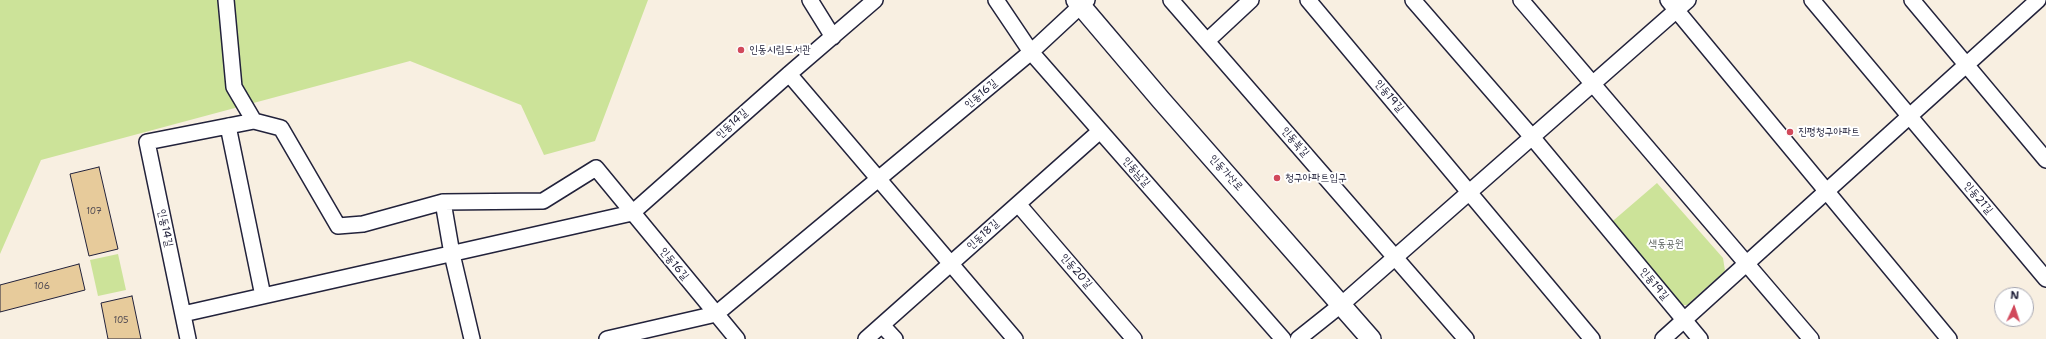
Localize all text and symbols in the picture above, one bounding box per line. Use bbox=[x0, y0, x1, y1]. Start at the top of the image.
place label: 인동시립도서관 bbox=[749, 43, 811, 57]
marker: 인동시립도서관 bbox=[736, 45, 746, 55]
street label: 인동16길 bbox=[962, 77, 1000, 111]
street label: 인동19길 bbox=[1372, 77, 1406, 115]
street label: 인동14길 bbox=[713, 106, 751, 142]
street label: 인동북길 bbox=[1278, 124, 1312, 160]
place label: 진평청구아파트 bbox=[1798, 125, 1860, 139]
marker: 진평청구아파트 bbox=[1785, 127, 1795, 137]
street label: 인동가산로 bbox=[1206, 152, 1246, 194]
street label: 인동남길 bbox=[1119, 154, 1153, 190]
place label: 청구아파트입구 bbox=[1285, 171, 1347, 185]
marker: 청구아파트입구 bbox=[1272, 173, 1282, 183]
street label: 인동21길 bbox=[1961, 179, 1995, 217]
house number: 107 bbox=[86, 207, 102, 217]
street label: 인동14길 bbox=[155, 208, 175, 248]
street label: 인동18길 bbox=[964, 217, 1002, 253]
park label: 색동공원 bbox=[1648, 237, 1684, 251]
street label: 인동16길 bbox=[657, 245, 691, 283]
street label: 인동20길 bbox=[1057, 251, 1095, 291]
street label: 인동19길 bbox=[1637, 265, 1671, 303]
house number: 106 bbox=[34, 282, 50, 292]
north arrow bbox=[1994, 287, 2034, 327]
text: N bbox=[2010, 288, 2019, 303]
house number: 105 bbox=[113, 316, 129, 326]

